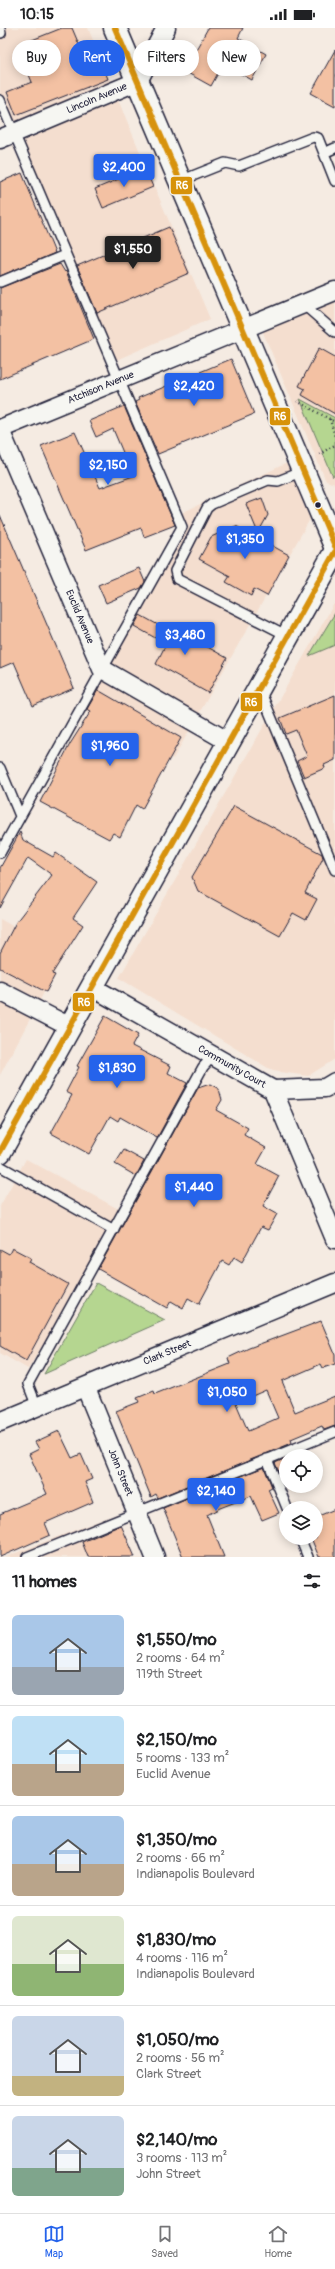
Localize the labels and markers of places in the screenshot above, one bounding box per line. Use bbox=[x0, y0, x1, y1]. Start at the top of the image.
pin: $2,400 bbox=[91, 154, 157, 188]
pin: $1,550 bbox=[100, 236, 166, 270]
pin: $2,420 bbox=[161, 373, 227, 407]
pin: $2,150 bbox=[75, 452, 141, 486]
unlabelled marker bbox=[313, 500, 323, 510]
pin: $1,350 bbox=[212, 526, 278, 560]
pin: $3,480 bbox=[152, 622, 218, 656]
pin: $1,960 bbox=[77, 733, 143, 767]
pin: $1,830 bbox=[84, 1055, 150, 1089]
pin: $1,440 bbox=[161, 1174, 227, 1208]
pin: $1,050 bbox=[194, 1379, 260, 1413]
pin: $2,140 bbox=[183, 1478, 249, 1512]

